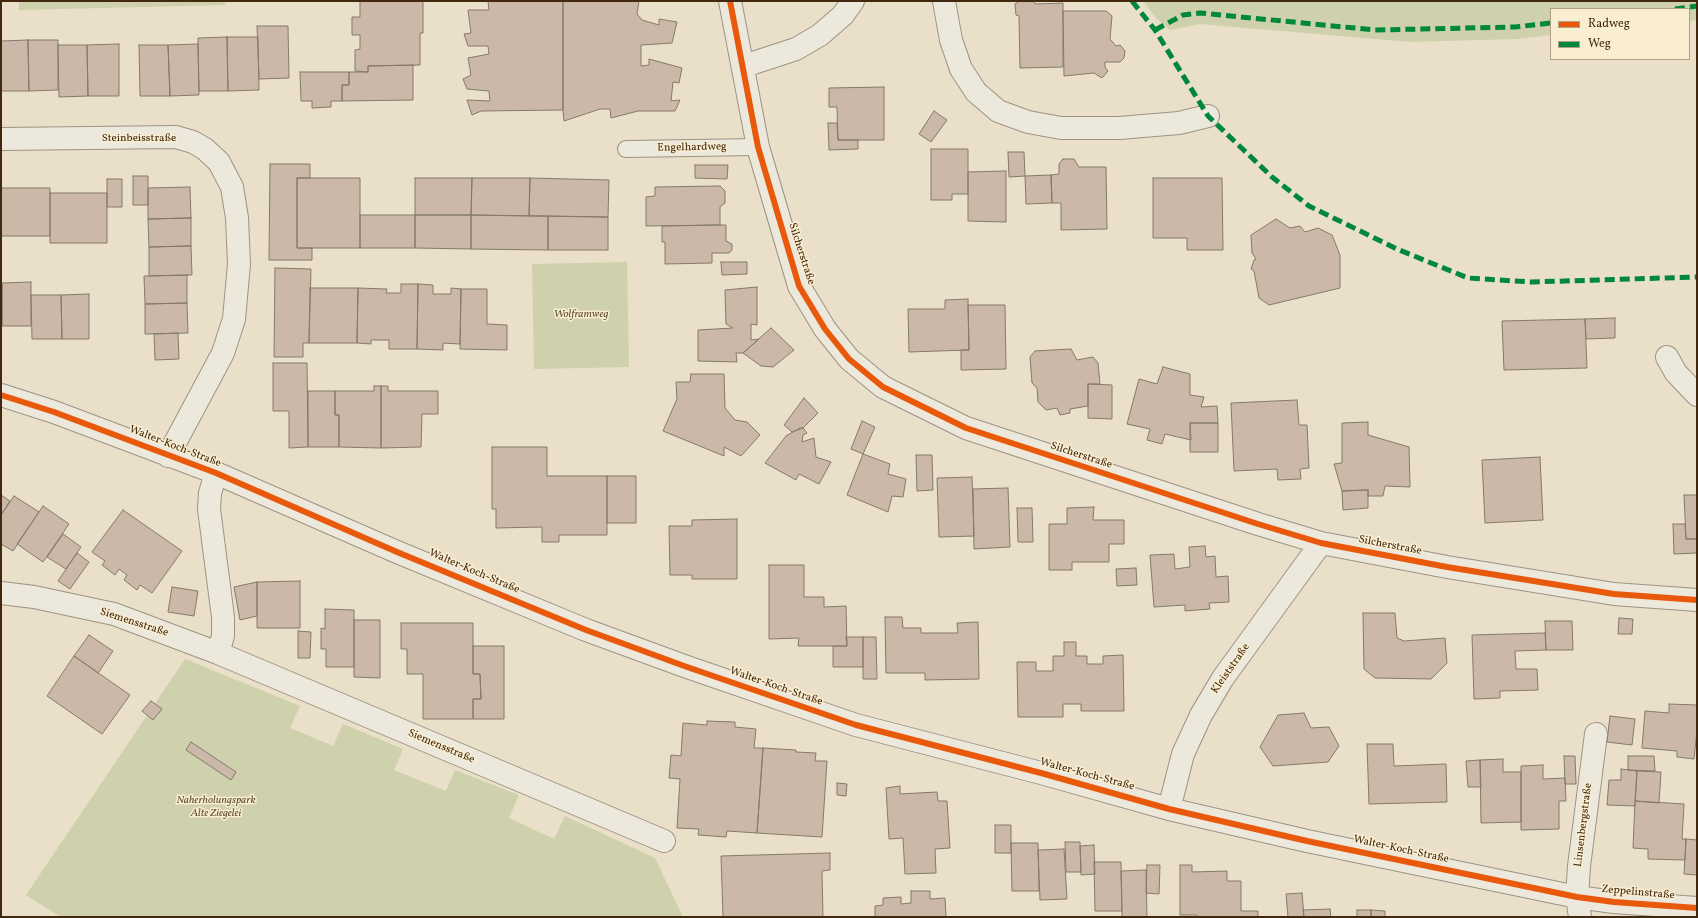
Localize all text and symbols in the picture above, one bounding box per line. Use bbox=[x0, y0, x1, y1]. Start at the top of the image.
legend bbox=[1550, 8, 1690, 60]
text: Radweg bbox=[1588, 16, 1630, 32]
text: Weg bbox=[1588, 36, 1611, 52]
street label: Steinbeisstraße bbox=[102, 132, 176, 146]
street label: Engelhardweg bbox=[657, 141, 727, 155]
street label: Silcherstraße bbox=[785, 221, 817, 287]
park label: Wolframweg bbox=[554, 308, 608, 322]
street label: Walter-Koch-Straße bbox=[127, 423, 223, 471]
street label: Silcherstraße bbox=[1048, 440, 1114, 472]
street label: Silcherstraße bbox=[1357, 533, 1423, 559]
street label: Walter-Koch-Straße bbox=[427, 547, 521, 597]
street label: Siemensstraße bbox=[98, 606, 170, 640]
street label: Kleiststraße bbox=[1209, 641, 1253, 697]
street label: Walter-Koch-Straße bbox=[728, 665, 824, 709]
street label: Siemensstraße bbox=[406, 727, 476, 767]
street label: Walter-Koch-Straße bbox=[1038, 756, 1136, 794]
street label: Linsenbergstraße bbox=[1572, 782, 1596, 868]
park label: Naherholungspark Alte Ziegelei bbox=[176, 794, 256, 820]
street label: Walter-Koch-Straße bbox=[1352, 833, 1450, 867]
street label: Zeppelinstraße bbox=[1601, 883, 1675, 903]

